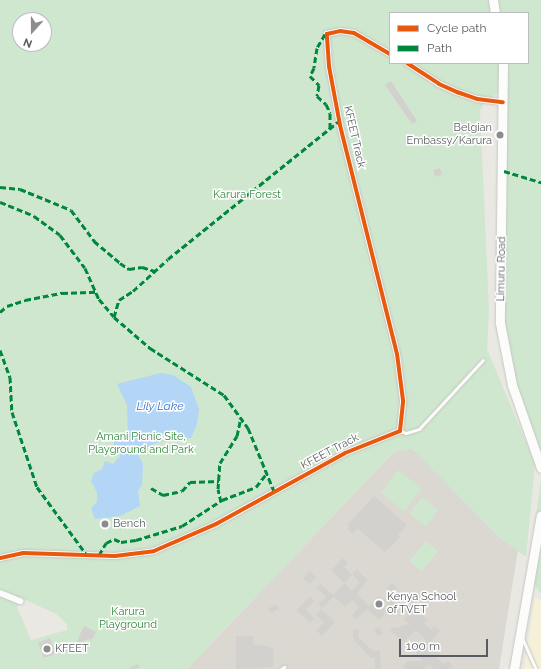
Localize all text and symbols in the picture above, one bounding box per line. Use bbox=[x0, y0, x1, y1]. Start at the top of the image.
north arrow bbox=[12, 12, 52, 52]
legend bbox=[389, 12, 529, 64]
text: Cycle path bbox=[427, 21, 486, 35]
text: N bbox=[22, 35, 34, 50]
text: Path bbox=[427, 41, 452, 55]
street label: KFEET Track bbox=[340, 104, 368, 170]
place label: Belgian Embassy/Karura bbox=[407, 122, 492, 148]
marker: Belgian Embassy/Karura bbox=[495, 130, 505, 140]
park label: Karura Forest bbox=[213, 188, 281, 202]
street label: Limuru Road bbox=[495, 236, 509, 302]
water label: Lily Lake bbox=[136, 400, 184, 414]
park label: Amani Picnic Site, Playground and Park bbox=[88, 431, 194, 457]
street label: KFEET Track bbox=[299, 431, 361, 473]
place label: Bench bbox=[113, 517, 146, 531]
marker: Bench bbox=[100, 519, 110, 529]
place label: Kenya School of TVET bbox=[387, 591, 456, 617]
marker: Kenya School of TVET bbox=[374, 599, 384, 609]
park label: Karura Playground bbox=[99, 606, 157, 632]
scale bar bbox=[401, 631, 490, 657]
text: 100 m bbox=[406, 639, 440, 653]
place label: KFEET bbox=[55, 642, 89, 656]
marker: KFEET bbox=[42, 644, 52, 654]

